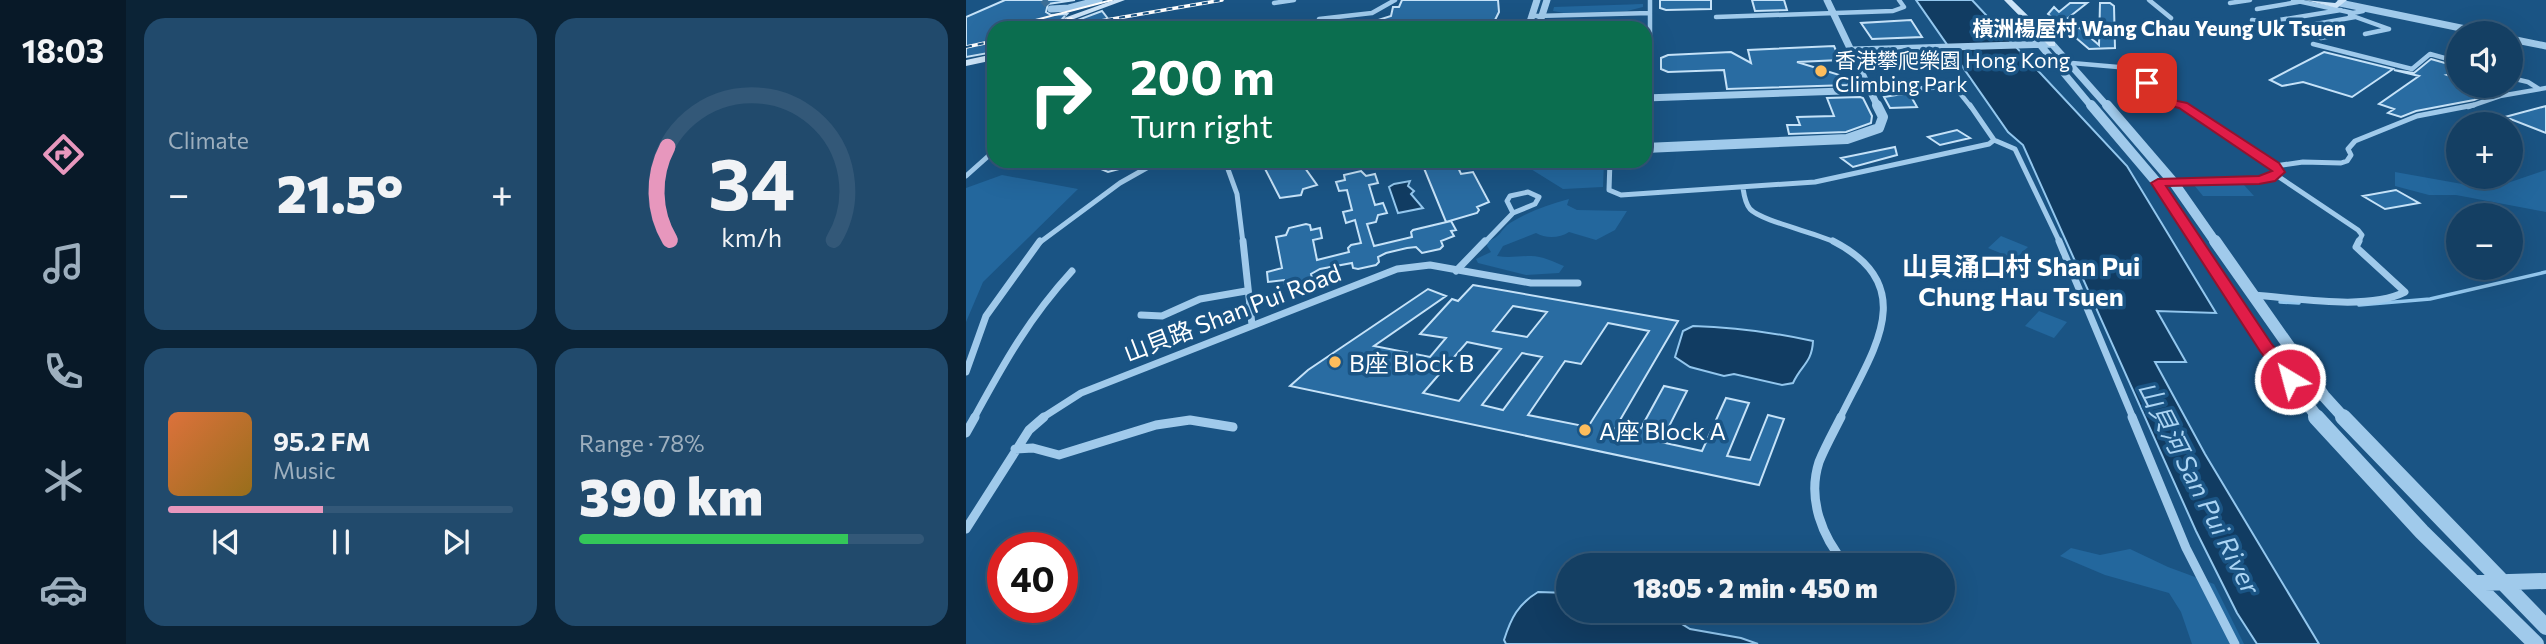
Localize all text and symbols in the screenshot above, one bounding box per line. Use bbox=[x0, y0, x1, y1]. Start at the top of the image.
district label: 橫洲楊屋村 Wang Chau Yeung Uk Tsuen bbox=[1972, 15, 2346, 40]
map controls bbox=[2446, 21, 2523, 280]
button: sound bbox=[2446, 21, 2523, 98]
text: 18:03 bbox=[22, 30, 104, 70]
text: 200 m bbox=[1130, 45, 1275, 105]
place label: 香港攀爬樂園 Hong Kong Climbing Park bbox=[1835, 47, 2070, 96]
icon: right bbox=[1015, 49, 1106, 140]
pin bbox=[2117, 53, 2177, 113]
marker: 香港攀爬樂園 Hong Kong Climbing Park bbox=[1813, 63, 1829, 79]
icon: arrive bbox=[2128, 64, 2166, 102]
text: Turn right bbox=[1130, 105, 1273, 145]
button: + bbox=[2446, 112, 2523, 189]
text: Climate bbox=[168, 126, 249, 154]
icon: directions bbox=[39, 130, 88, 179]
text: 34 bbox=[708, 136, 795, 225]
text: 21.5° bbox=[277, 160, 403, 224]
text: − bbox=[168, 169, 190, 216]
text: + bbox=[491, 169, 513, 216]
button: − bbox=[2446, 203, 2523, 280]
text: km/h bbox=[721, 222, 782, 252]
icon: music bbox=[39, 239, 88, 288]
district label: 山貝涌口村 Shan Pui Chung Hau Tsuen bbox=[1902, 250, 2140, 311]
street label: 山貝路 Shan Pui Road bbox=[1119, 257, 1345, 367]
position arrow bbox=[2253, 342, 2327, 416]
icon: phone bbox=[39, 347, 88, 396]
place label: B座 Block B bbox=[1349, 348, 1474, 377]
marker: B座 Block B bbox=[1327, 354, 1343, 370]
water label: 山貝河 San Pui River bbox=[2133, 375, 2268, 600]
place label: A座 Block A bbox=[1599, 416, 1726, 445]
marker: A座 Block A bbox=[1577, 422, 1593, 438]
text: 95.2 FM bbox=[273, 425, 371, 456]
text: Range · 78% bbox=[579, 429, 704, 457]
icon: climate bbox=[39, 456, 88, 505]
text: Music bbox=[273, 456, 336, 484]
text: 390 km bbox=[579, 463, 763, 527]
icon: previous bbox=[207, 523, 245, 561]
icon: pause bbox=[322, 523, 360, 561]
icon: next bbox=[437, 523, 475, 561]
speed limit sign: 40 bbox=[987, 532, 1078, 623]
icon: car bbox=[39, 565, 88, 614]
text: 18:05 · 2 min · 450 m bbox=[1633, 572, 1878, 603]

